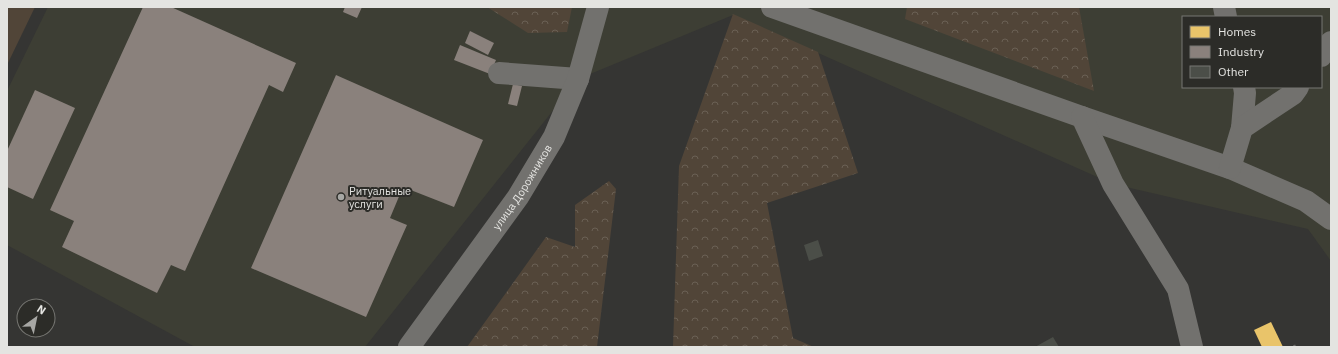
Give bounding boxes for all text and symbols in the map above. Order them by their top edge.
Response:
legend [1182,16,1322,88]
text: Homes [1218,24,1256,39]
text: Industry [1218,44,1264,59]
text: Other [1218,64,1249,79]
street label: улица Дорожников [489,142,555,233]
place label: Ритуальные услуги [349,184,411,211]
marker: Ритуальные услуги [336,192,346,202]
north arrow [16,298,56,338]
text: N [34,302,49,318]

